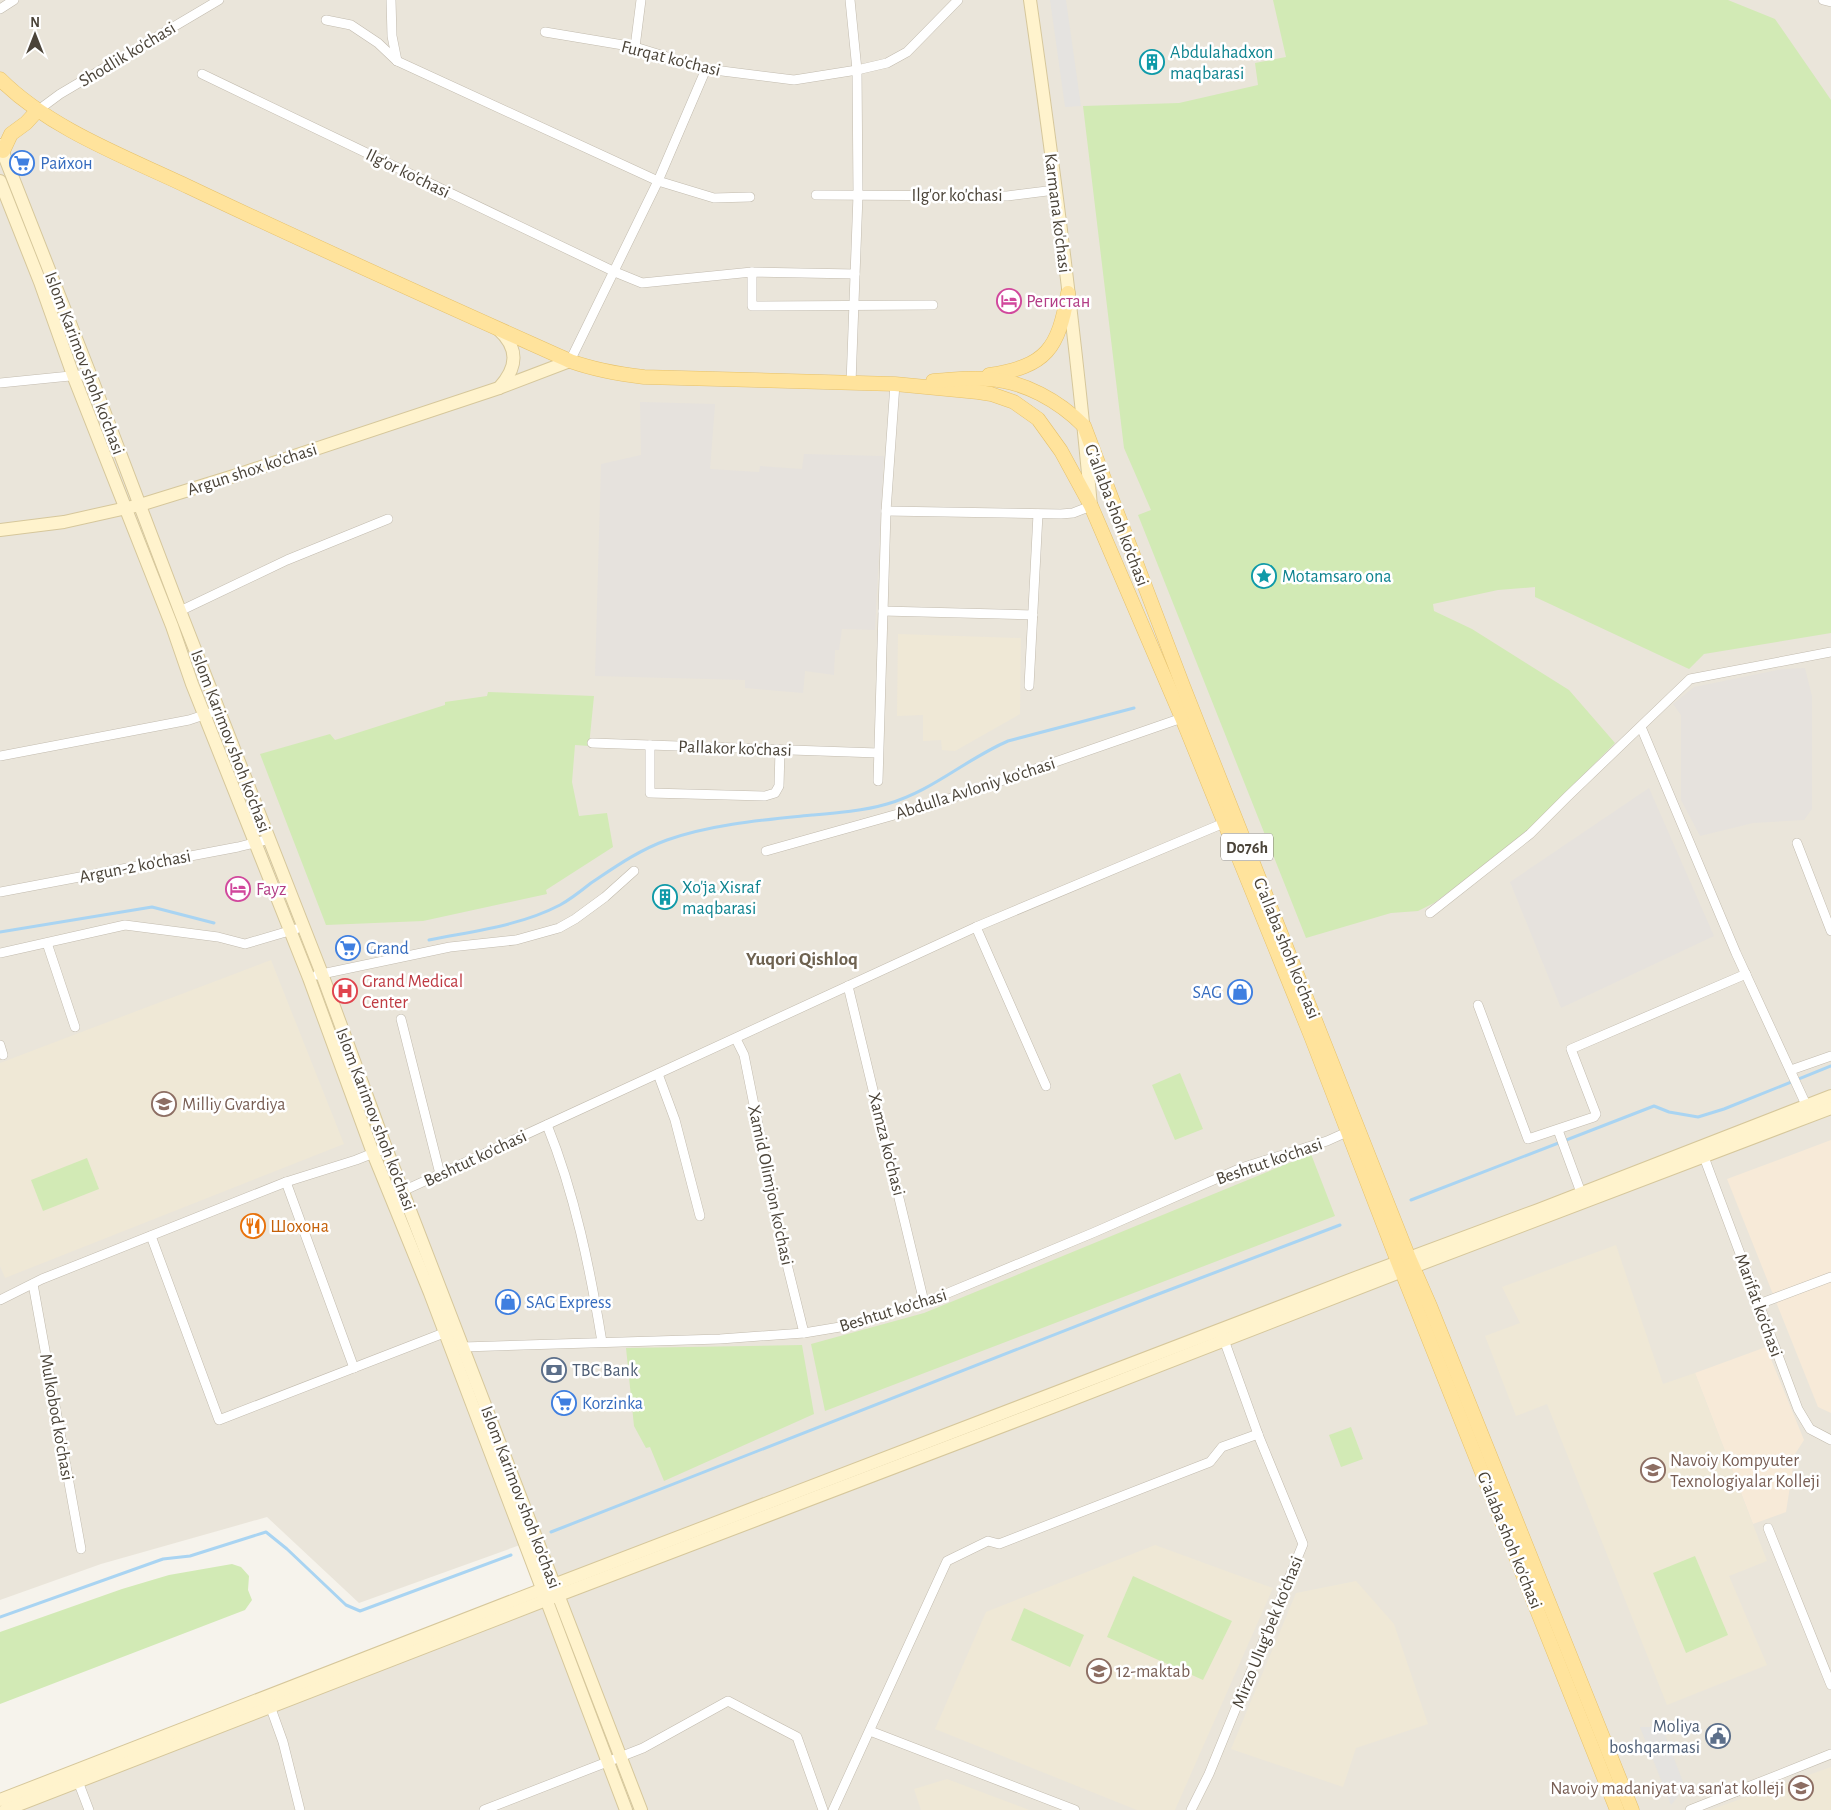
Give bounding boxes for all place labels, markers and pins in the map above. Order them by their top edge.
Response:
place label: Abdulahadxon maqbarasi [1170,44,1273,83]
building icon: Abdulahadxon maqbarasi [1139,49,1165,75]
supermarket icon: Райхон [9,150,35,176]
place label: Райхон [40,155,93,173]
hotel icon: Регистан [996,288,1022,314]
place label: Регистан [1026,293,1090,311]
place icon: Motamsaro ona [1251,563,1277,589]
place label: Motamsaro ona [1282,568,1392,586]
hotel icon: Fayz [225,876,251,902]
place label: Xo'ja Xisraf maqbarasi [682,879,762,918]
place label: Fayz [256,881,286,899]
building icon: Xo'ja Xisraf maqbarasi [652,884,678,910]
supermarket icon: Grand [335,935,361,961]
place label: Grand [366,940,409,958]
place label: Grand Medical Center [362,973,463,1012]
hospital icon: Grand Medical Center [332,978,358,1004]
shop icon: SAG [1227,979,1253,1005]
place label: SAG [1193,984,1222,1002]
school or university icon: Milliy Gvardiya [151,1091,177,1117]
place label: Milliy Gvardiya [182,1096,286,1114]
restaurant icon: Шохона [240,1213,266,1239]
place label: Шохона [270,1218,329,1236]
shop icon: SAG Express [495,1289,521,1315]
place label: SAG Express [526,1294,611,1312]
bank icon: TBC Bank [541,1357,567,1383]
place label: TBC Bank [572,1362,639,1380]
supermarket icon: Korzinka [551,1390,577,1416]
place label: Korzinka [582,1395,643,1413]
place label: Navoiy Kompyuter Texnologiyalar Kolleji [1670,1452,1820,1491]
school or university icon: Navoiy Kompyuter Texnologiyalar Kolleji [1640,1457,1666,1483]
school or university icon: 12-maktab [1086,1658,1112,1684]
place label: 12-maktab [1116,1663,1190,1681]
place label: Moliya boshqarmasi [1609,1718,1700,1757]
public building icon: Moliya boshqarmasi [1705,1723,1731,1749]
school or university icon: Navoiy madaniyat va san'at kolleji [1788,1775,1814,1801]
place label: Navoiy madaniyat va san'at kolleji [1550,1780,1784,1798]

